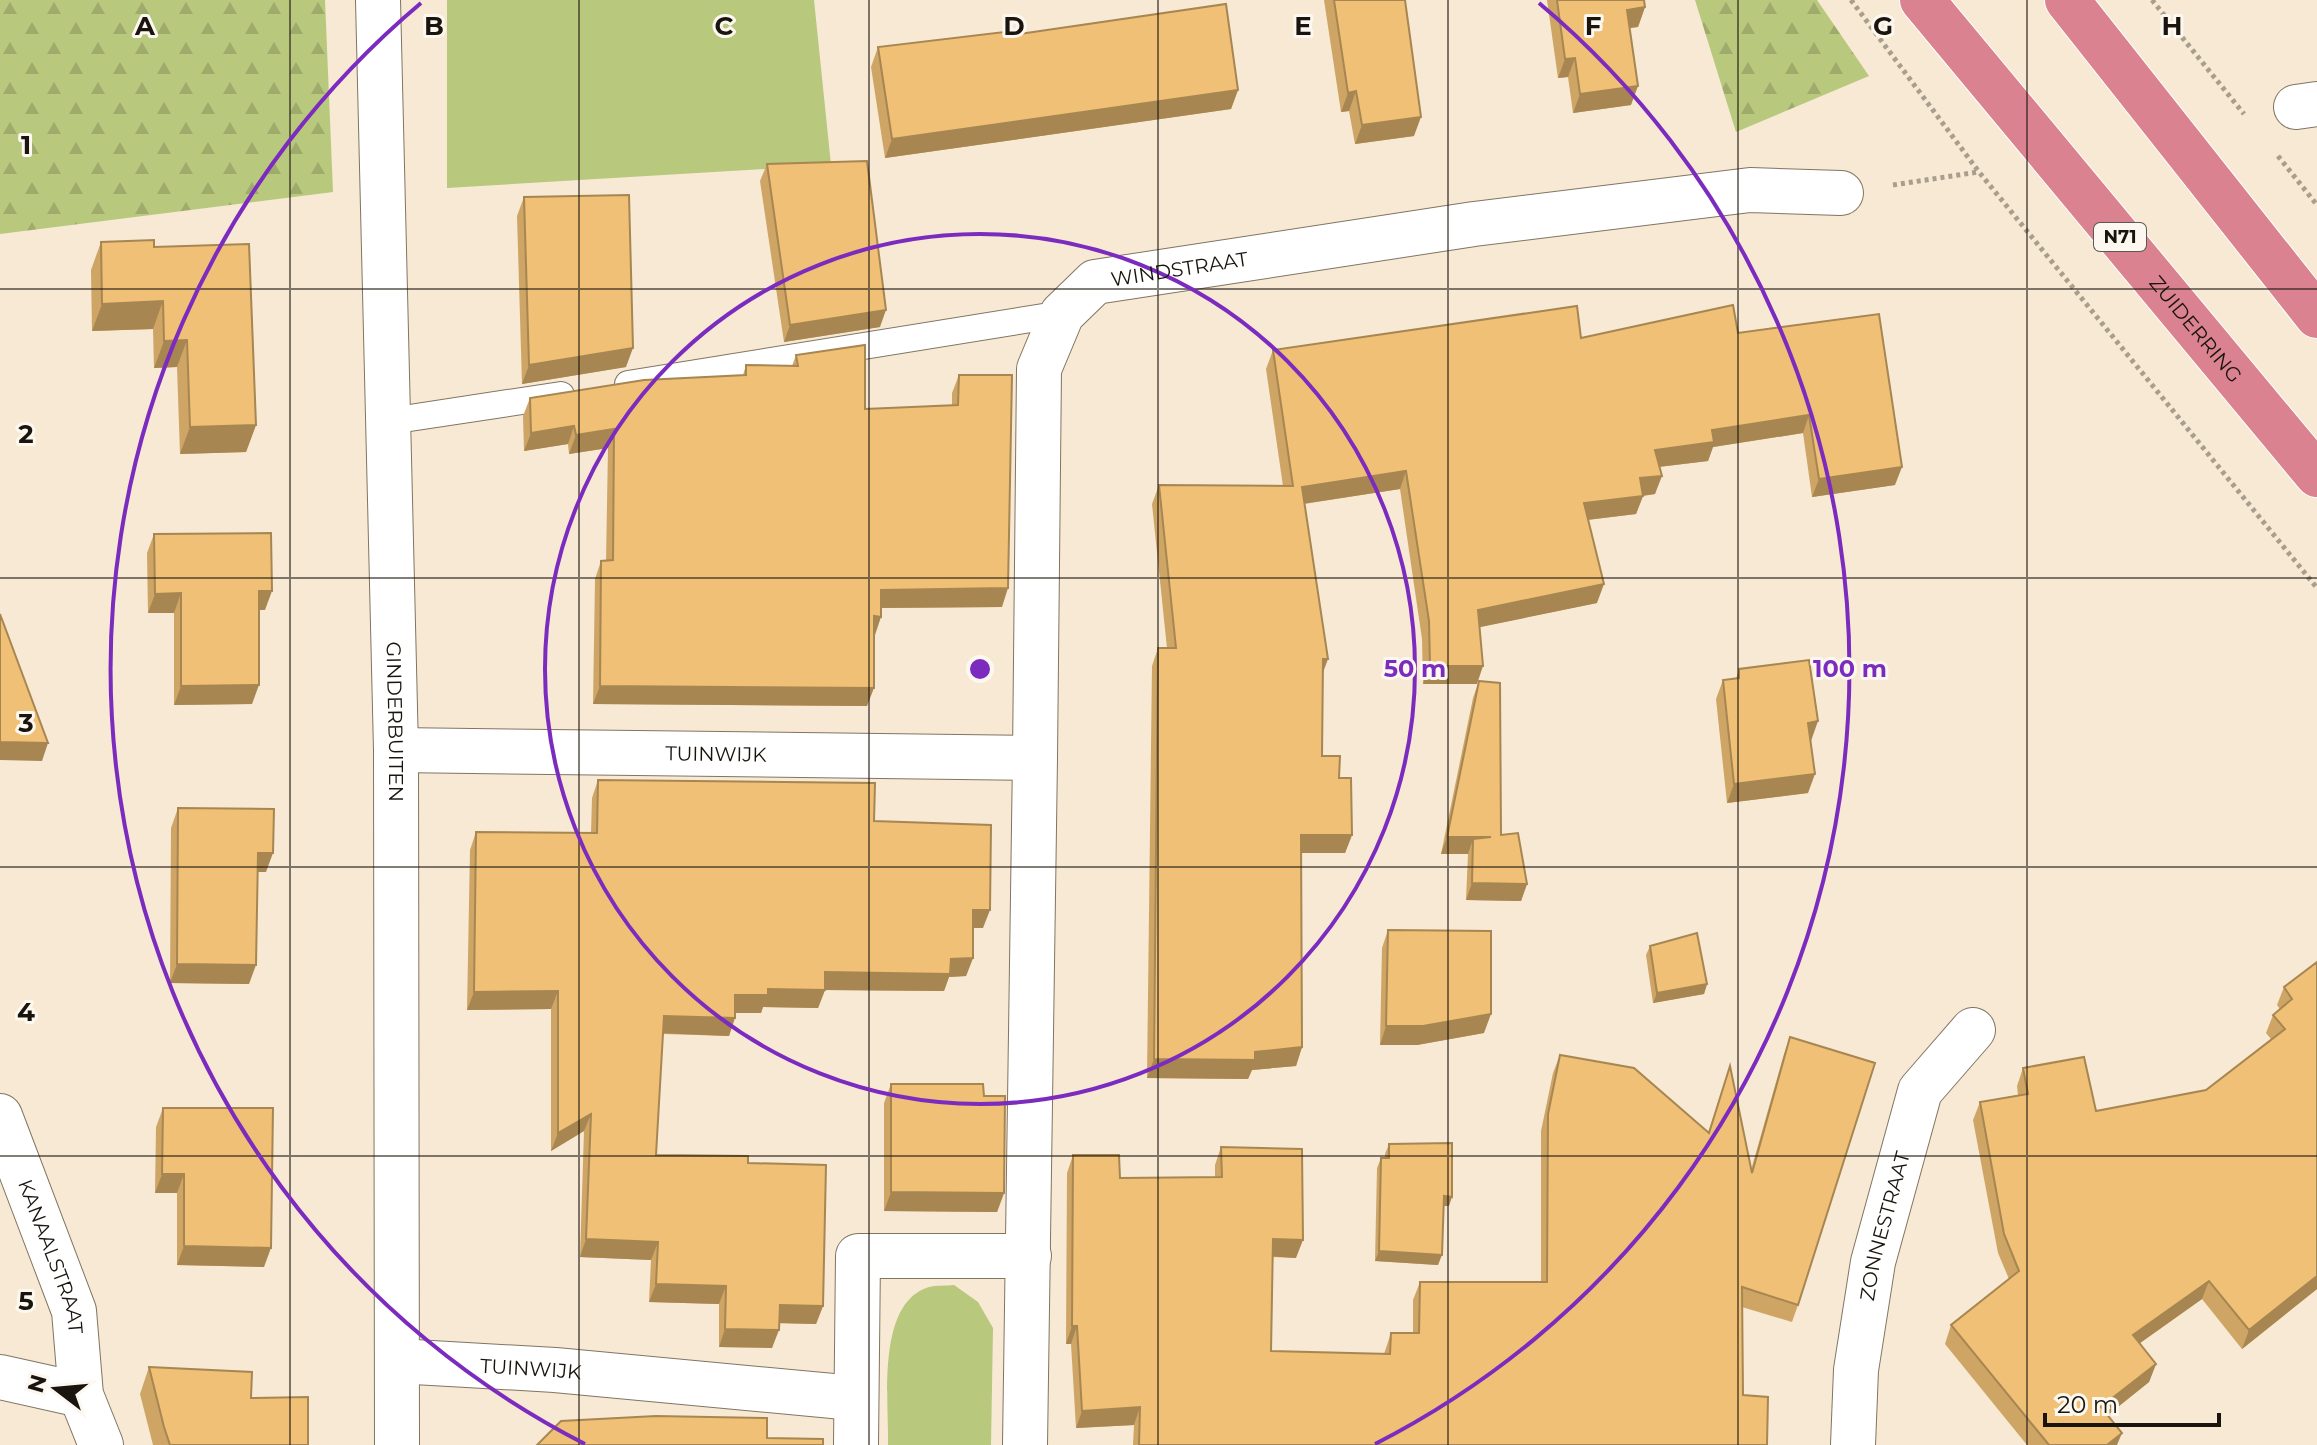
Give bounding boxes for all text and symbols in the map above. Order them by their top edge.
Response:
text: A [134,10,156,42]
text: B [424,10,444,42]
text: C [715,10,734,42]
text: D [1003,10,1025,42]
text: E [1294,10,1312,42]
text: F [1585,10,1601,42]
text: G [1873,10,1893,42]
text: H [2161,10,2183,42]
text: 1 [21,129,31,161]
road number: N71 [2094,223,2146,251]
street label: WINDSTRAAT [1109,247,1250,291]
street label: ZUIDERRING [2144,271,2247,387]
text: 2 [18,418,34,450]
street label: GINDERBUITEN [381,641,408,802]
text: 50 m [1384,654,1446,683]
text: 100 m [1813,654,1887,683]
centre of rings [966,655,994,683]
text: 3 [17,707,34,739]
street label: TUINWIJK [665,741,768,767]
text: 4 [17,996,35,1028]
street label: ZONNESTRAAT [1855,1148,1915,1302]
street label: KANAALSTRAAT [13,1176,88,1335]
text: 5 [18,1285,34,1317]
north arrow [16,1349,96,1429]
street label: TUINWIJK [480,1354,583,1384]
text: N [22,1371,53,1396]
scale bar [2045,1377,2219,1427]
text: 20 m [2057,1390,2118,1419]

